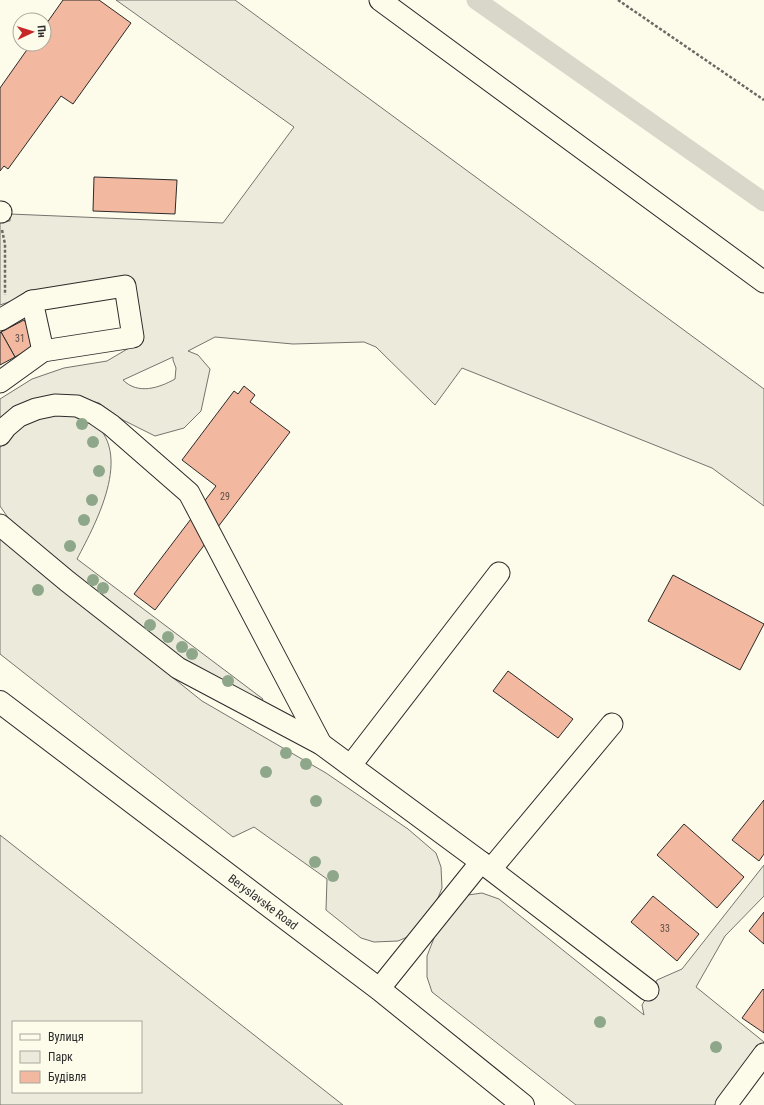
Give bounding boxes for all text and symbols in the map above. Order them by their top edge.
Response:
north arrow [12,12,52,52]
text: Пн [35,25,48,38]
house number: 31 [15,333,25,344]
house number: 29 [220,491,230,502]
street label: Beryslavske Road [226,871,300,933]
house number: 33 [660,923,670,934]
legend [12,1021,142,1093]
text: Вулиця [48,1030,84,1044]
text: Парк [48,1050,73,1064]
text: Будівля [48,1070,86,1084]

